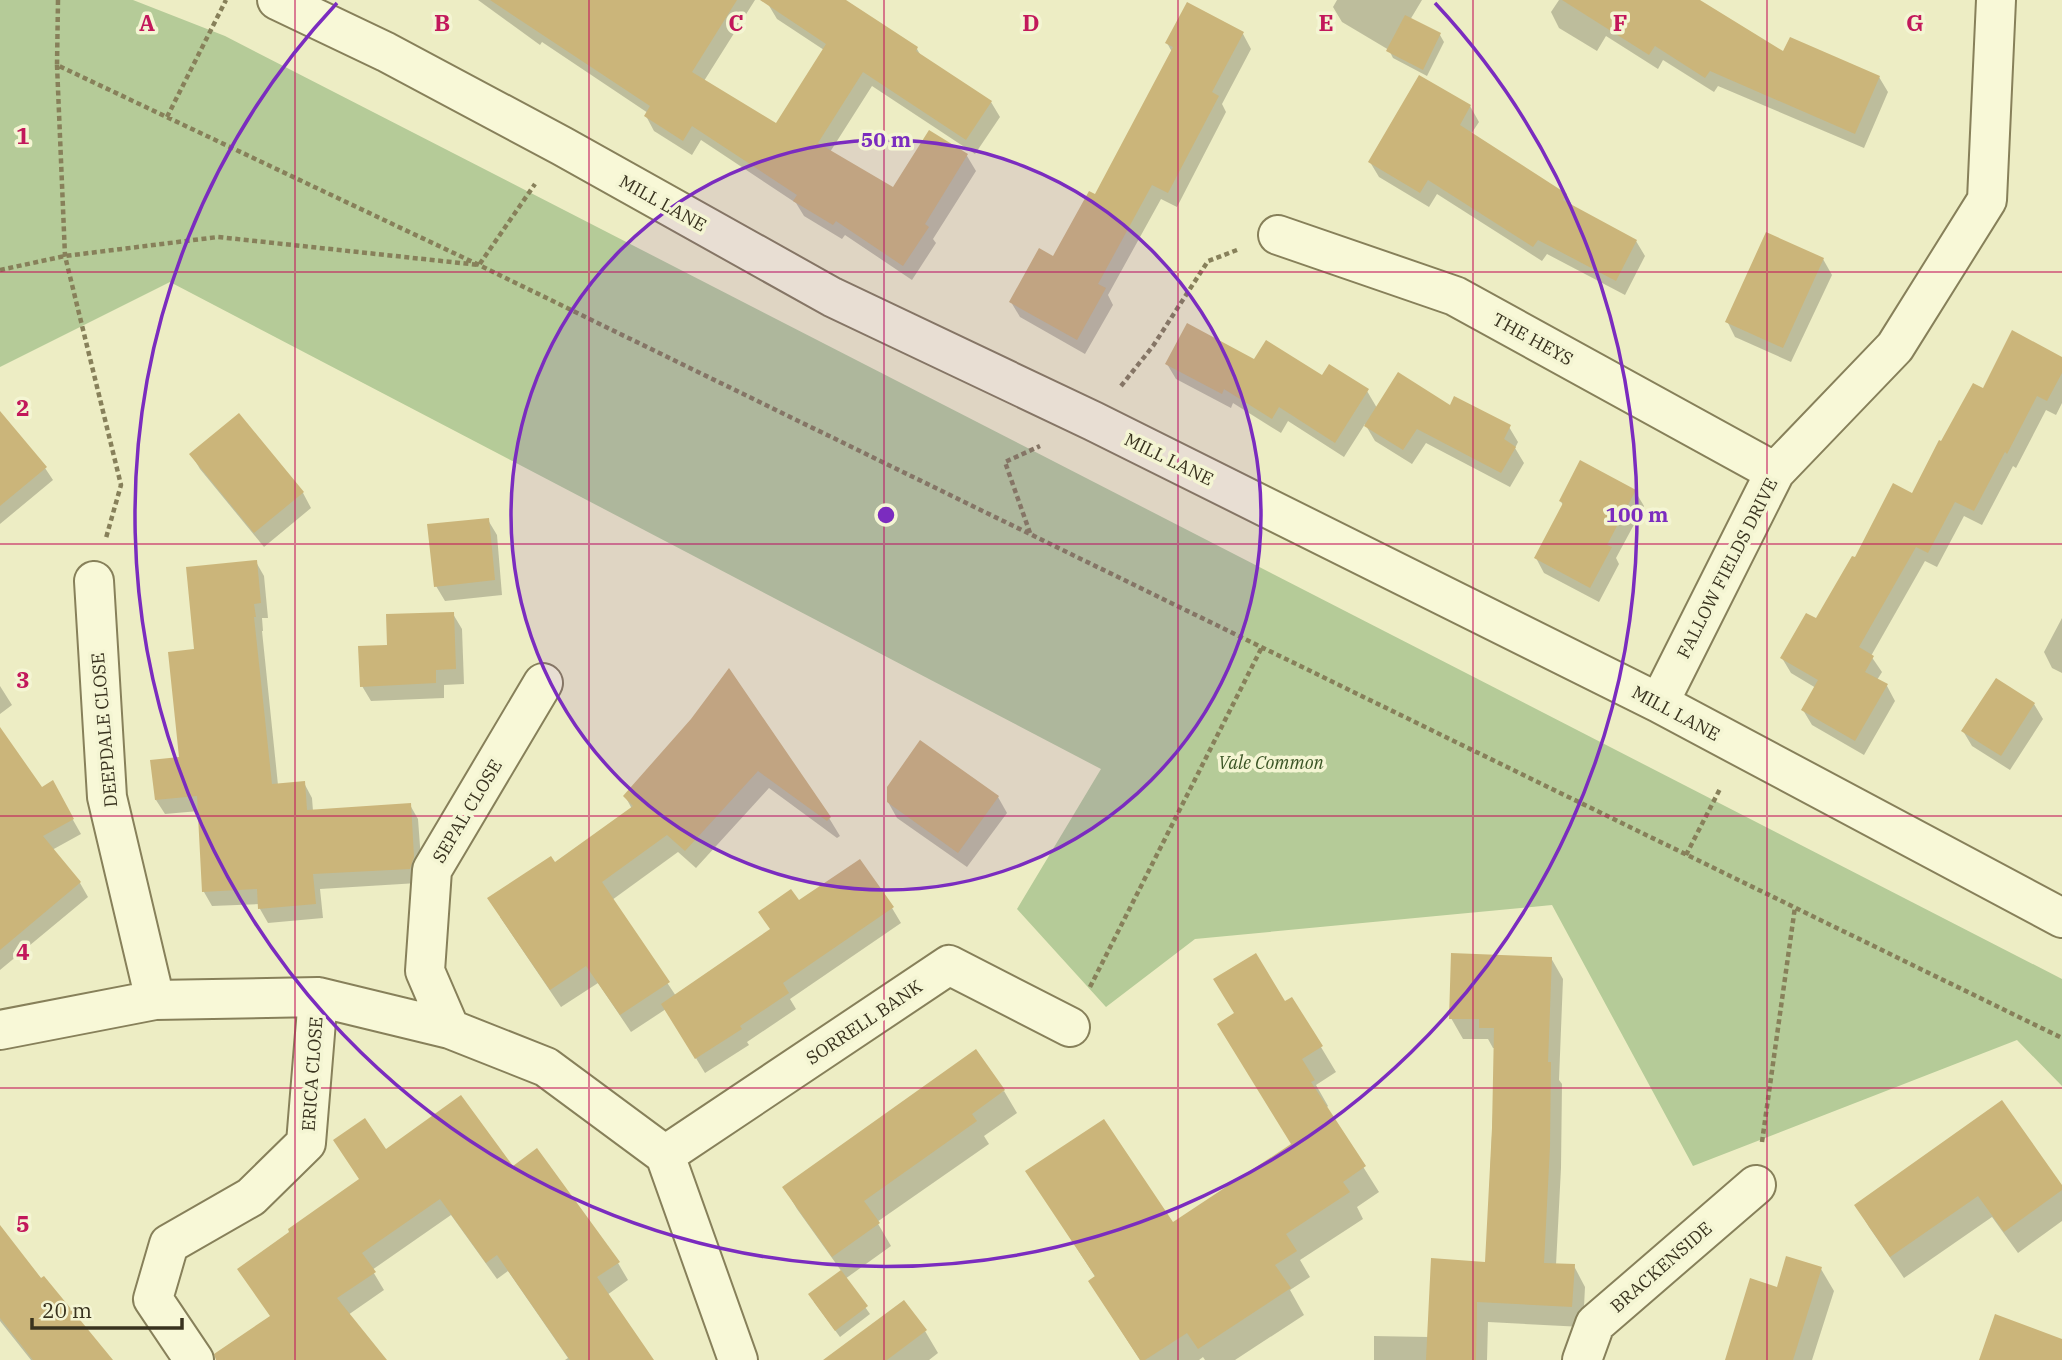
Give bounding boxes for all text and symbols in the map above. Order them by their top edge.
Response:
text: A [139,7,155,37]
text: B [434,7,450,37]
text: C [728,7,744,37]
text: D [1022,7,1040,37]
text: E [1318,7,1334,37]
text: F [1613,7,1627,37]
text: G [1906,7,1924,37]
text: 1 [16,120,30,150]
text: 50 m [861,125,911,153]
street label: MILL LANE [615,170,711,236]
street label: THE HEYS [1489,307,1577,371]
text: 2 [16,392,30,422]
street label: MILL LANE [1121,428,1217,490]
street label: FALLOW FIELDS DRIVE [1671,474,1783,662]
text: 100 m [1605,500,1669,528]
centre of rings [874,503,898,527]
street label: DEEPDALE CLOSE [86,652,122,808]
text: 3 [16,664,30,694]
street label: MILL LANE [1628,680,1724,746]
park label: Vale Common [1218,751,1325,774]
street label: SEPAL CLOSE [427,755,507,867]
text: 4 [16,936,30,966]
street label: SORRELL BANK [801,974,927,1069]
street label: ERICA CLOSE [297,1016,327,1132]
text: 5 [16,1208,30,1238]
street label: BRACKENSIDE [1605,1217,1717,1317]
scale bar [32,1286,182,1330]
text: 20 m [42,1296,92,1324]

